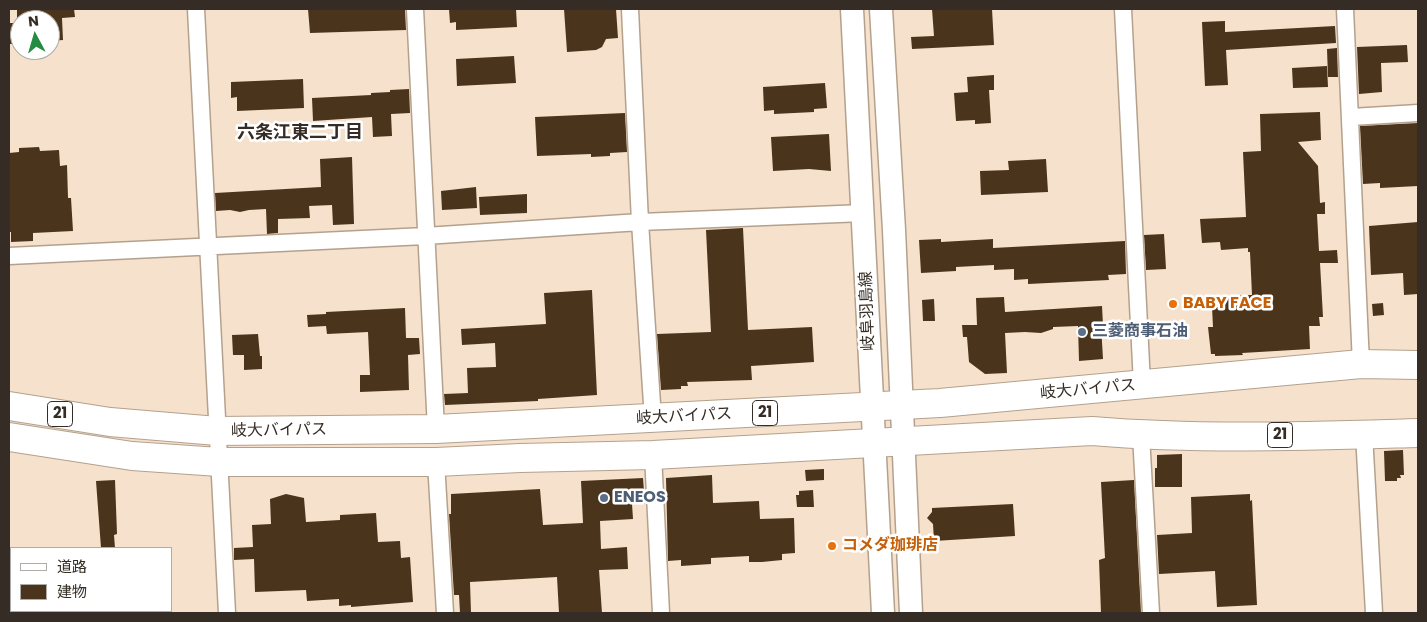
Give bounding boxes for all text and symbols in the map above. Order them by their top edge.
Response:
north arrow [10,10,60,60]
text: N [27,11,40,32]
district label: 六条江東二丁目 [237,122,363,144]
street label: 岐阜羽島線 [857,271,879,351]
place label: BABY FACE [1183,294,1271,314]
marker: BABY FACE [1167,298,1179,310]
place label: 三菱商事石油 [1092,322,1188,342]
marker: 三菱商事石油 [1076,326,1088,338]
street label: 岐大バイパス [1039,376,1137,404]
road number: 21 [752,400,778,426]
road number: 21 [48,402,72,426]
street label: 岐大バイパス [636,405,732,429]
street label: 岐大バイパス [231,421,327,441]
road number: 21 [1268,422,1292,448]
place label: ENEOS [614,488,666,508]
marker: ENEOS [598,492,610,504]
place label: コメダ珈琲店 [842,536,938,556]
marker: コメダ珈琲店 [826,540,838,552]
legend [10,547,172,612]
text: 道路 [57,556,87,577]
text: 建物 [57,581,87,602]

